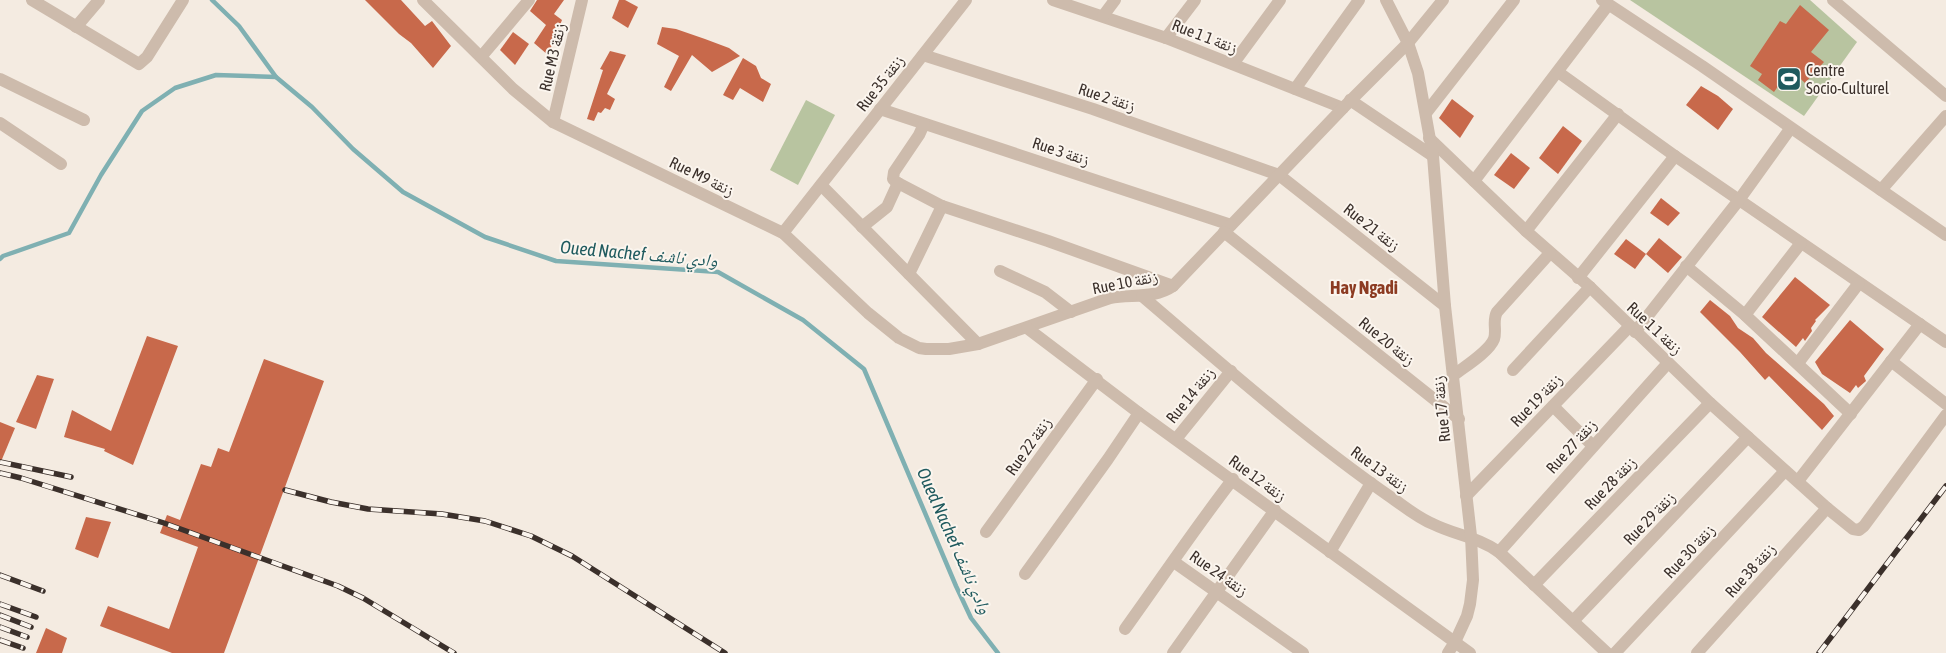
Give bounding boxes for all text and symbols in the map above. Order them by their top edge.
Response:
street label: Rue 1 زنقة 1 [1169,15,1240,58]
street label: Rue M3 زنقة [535,21,570,93]
street label: Rue 35 زنقة [852,51,908,115]
place label: Centre Socio-Culturel [1806,61,1890,97]
sports icon: Centre Socio-Culturel [1776,66,1802,92]
street label: Rue 2 زنقة [1076,79,1138,116]
street label: Rue 3 زنقة [1030,133,1092,170]
street label: Rue M9 زنقة [666,153,737,200]
street label: Rue 21 زنقة [1340,199,1404,255]
water label: Oued Nachef وادي ناشف [559,236,719,275]
street label: Rue 10 زنقة [1091,267,1160,298]
district label: Hay Ngadi [1330,277,1398,298]
street label: Rue 1 زنقة 1 [1623,298,1686,359]
street label: Rue 20 زنقة [1355,313,1418,370]
street label: Rue 14 زنقة [1162,364,1219,427]
street label: Rue 19 زنقة [1506,370,1566,431]
street label: Rue 17 زنقة [1429,375,1454,443]
street label: Rue 22 زنقة [1002,414,1055,479]
street label: Rue 27 زنقة [1542,415,1601,477]
street label: Rue 13 زنقة [1347,442,1412,497]
street label: Rue 12 زنقة [1225,451,1290,506]
street label: Rue 28 زنقة [1580,453,1640,514]
water label: Oued Nachef وادي ناشف [909,464,996,620]
street label: Rue 29 زنقة [1619,488,1679,549]
street label: Rue 30 زنقة [1660,521,1719,582]
street label: Rue 38 زنقة [1721,539,1780,601]
street label: Rue 24 زنقة [1186,547,1251,600]

